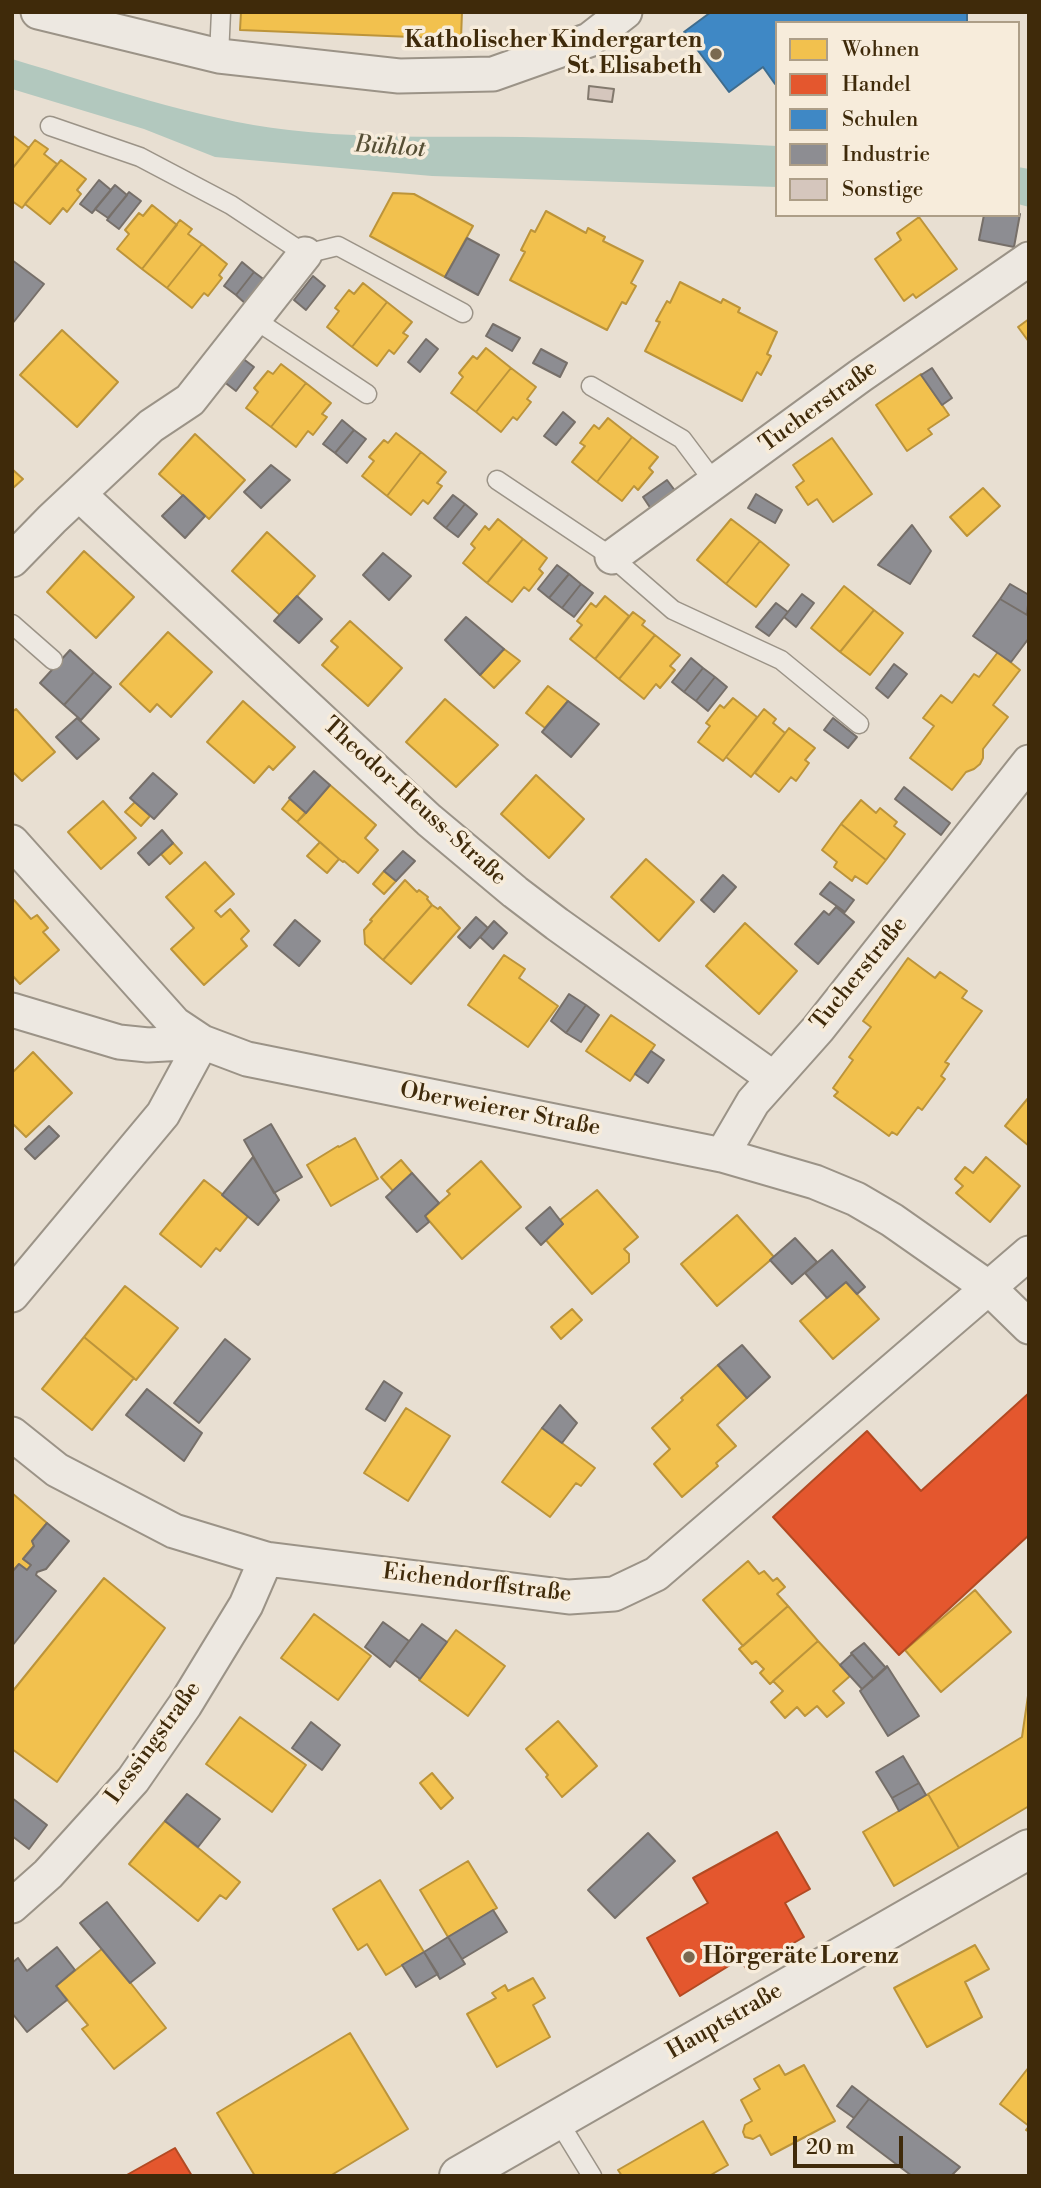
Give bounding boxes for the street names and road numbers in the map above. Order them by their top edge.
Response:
street label: Tucherstraße [755,355,883,459]
street label: Theodor-Heuss-Straße [316,712,512,892]
street label: Tucherstraße [806,912,914,1036]
street label: Oberweierer Straße [398,1077,602,1143]
street label: Eichendorffstraße [381,1559,573,1609]
street label: Lessingstraße [100,1676,208,1810]
street label: Hauptstraße [662,1978,788,2066]

